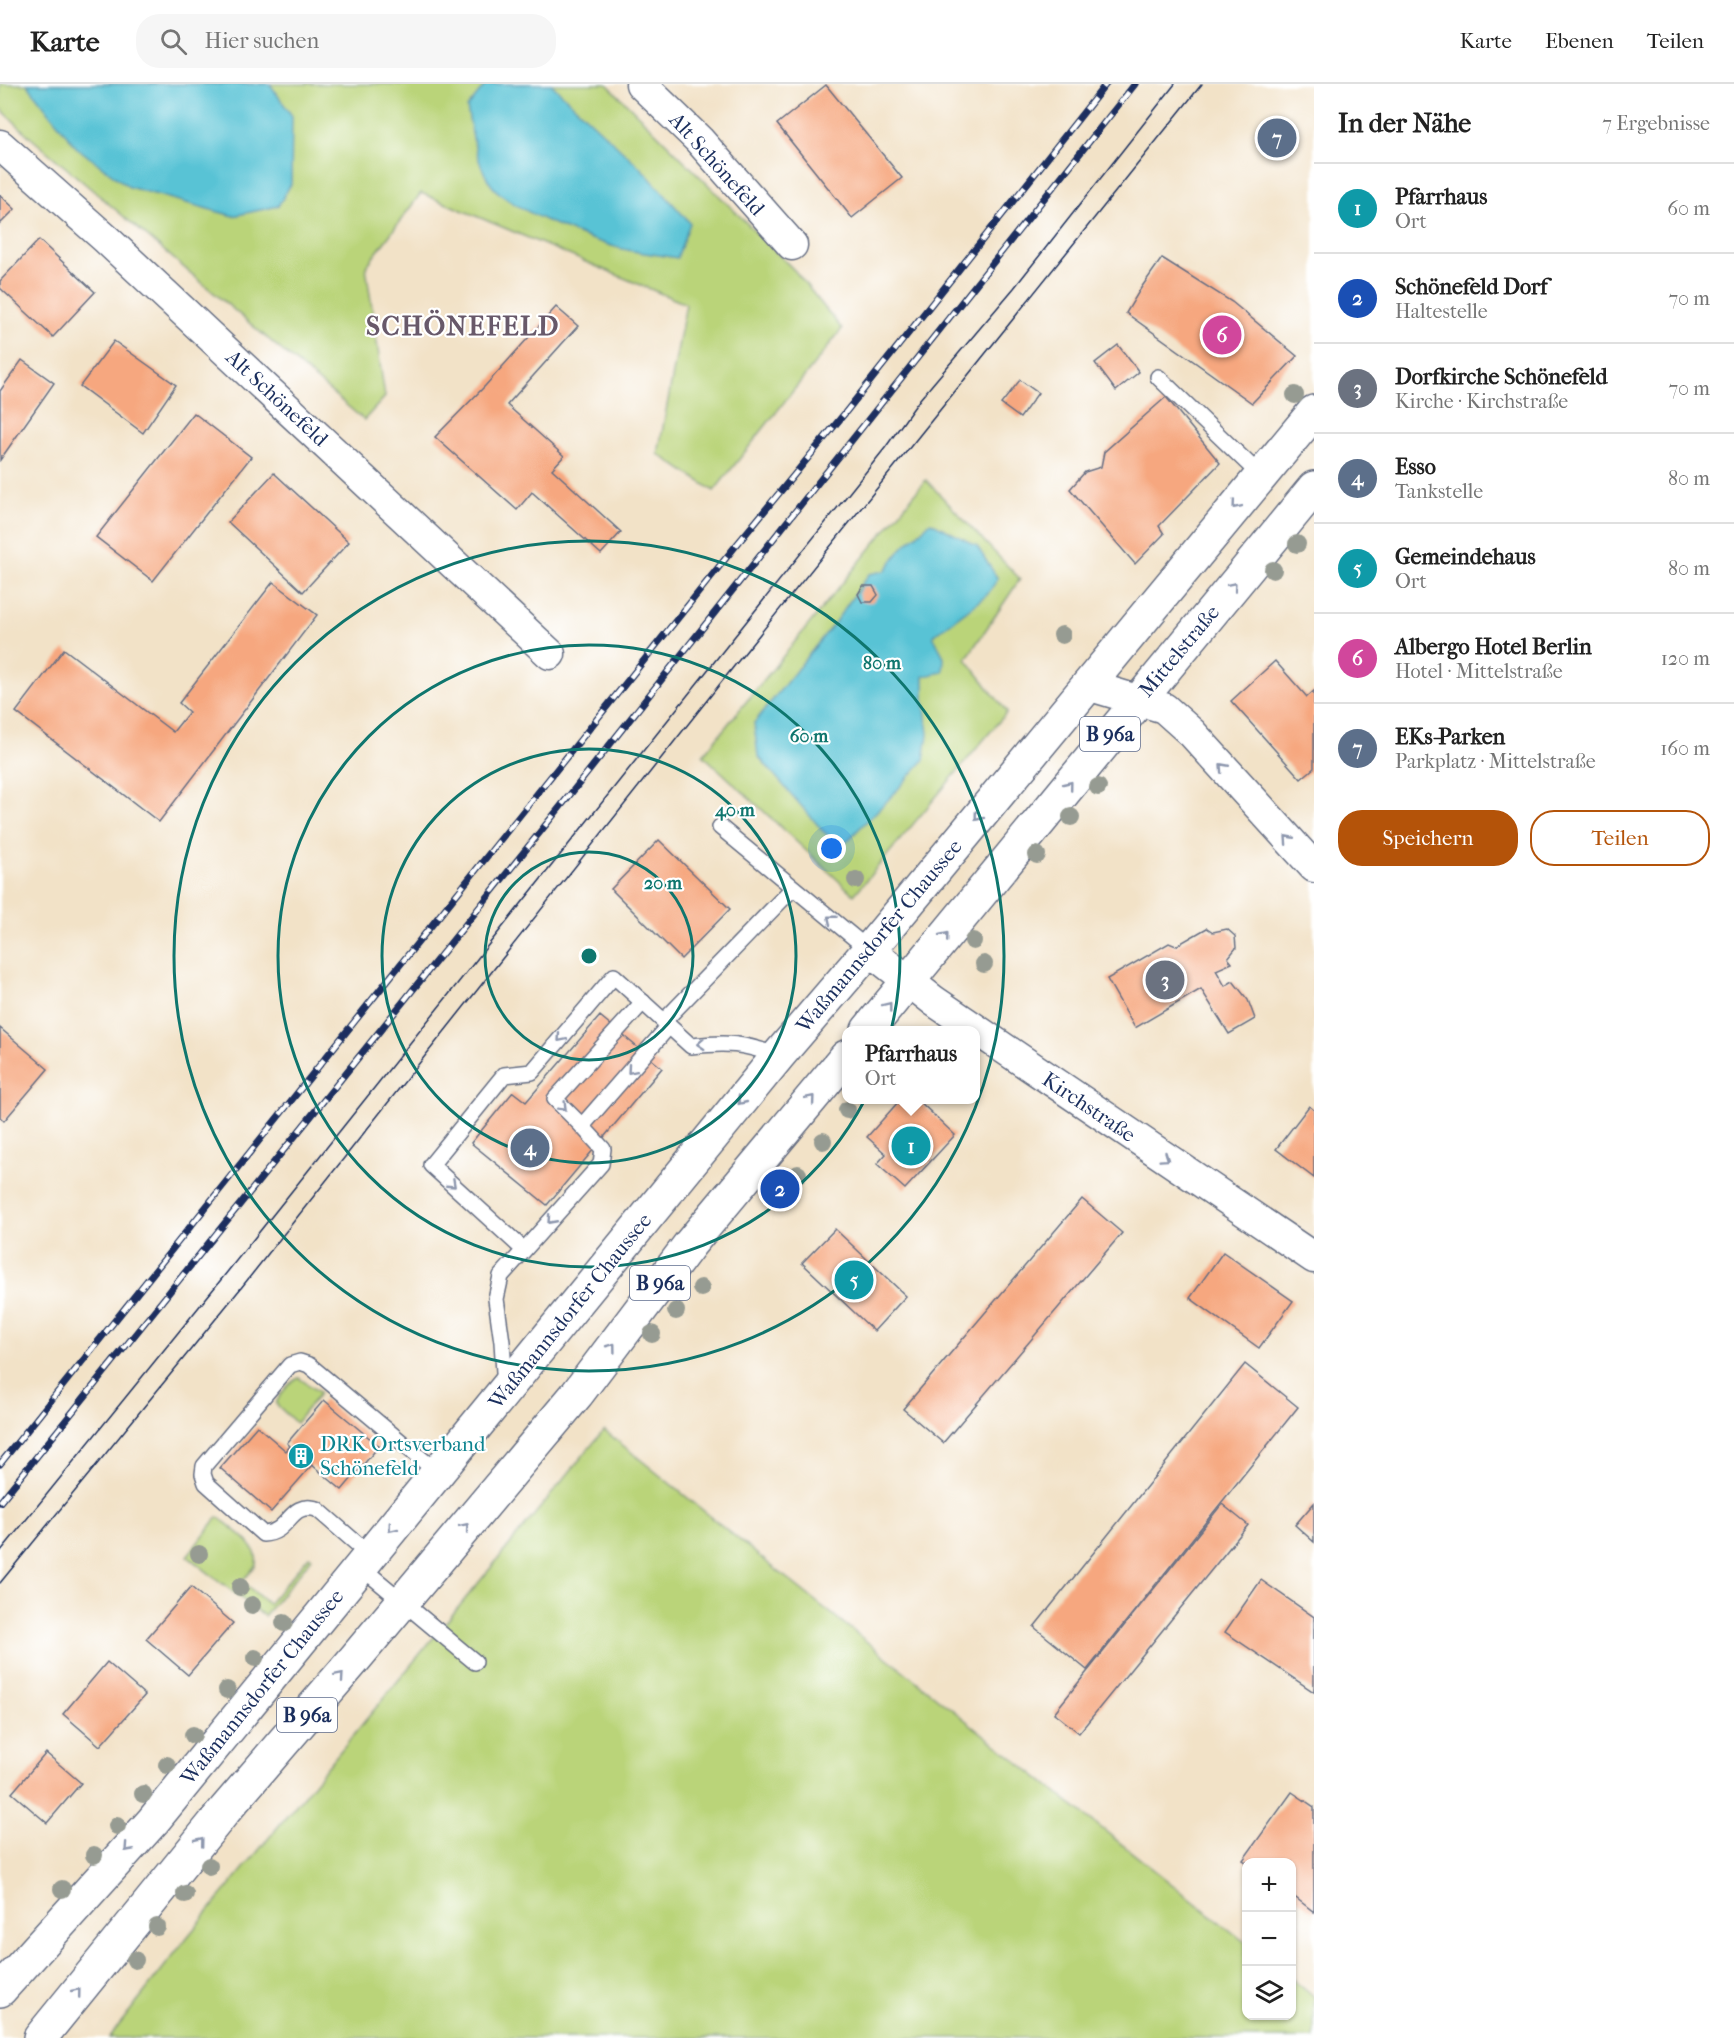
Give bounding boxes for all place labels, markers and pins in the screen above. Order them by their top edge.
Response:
pin: 7 [1258,116,1296,160]
pin: 6 [1202,312,1242,358]
centre of rings [579,946,599,966]
pin: 3 [1146,958,1184,1002]
pin: 1 [892,1124,930,1168]
pin: 4 [510,1126,550,1170]
pin: 2 [760,1166,800,1212]
pin: 5 [834,1258,874,1302]
place label: DRK Ortsverband Schönefeld [320,1432,486,1480]
building icon: DRK Ortsverband Schönefeld [286,1441,316,1471]

